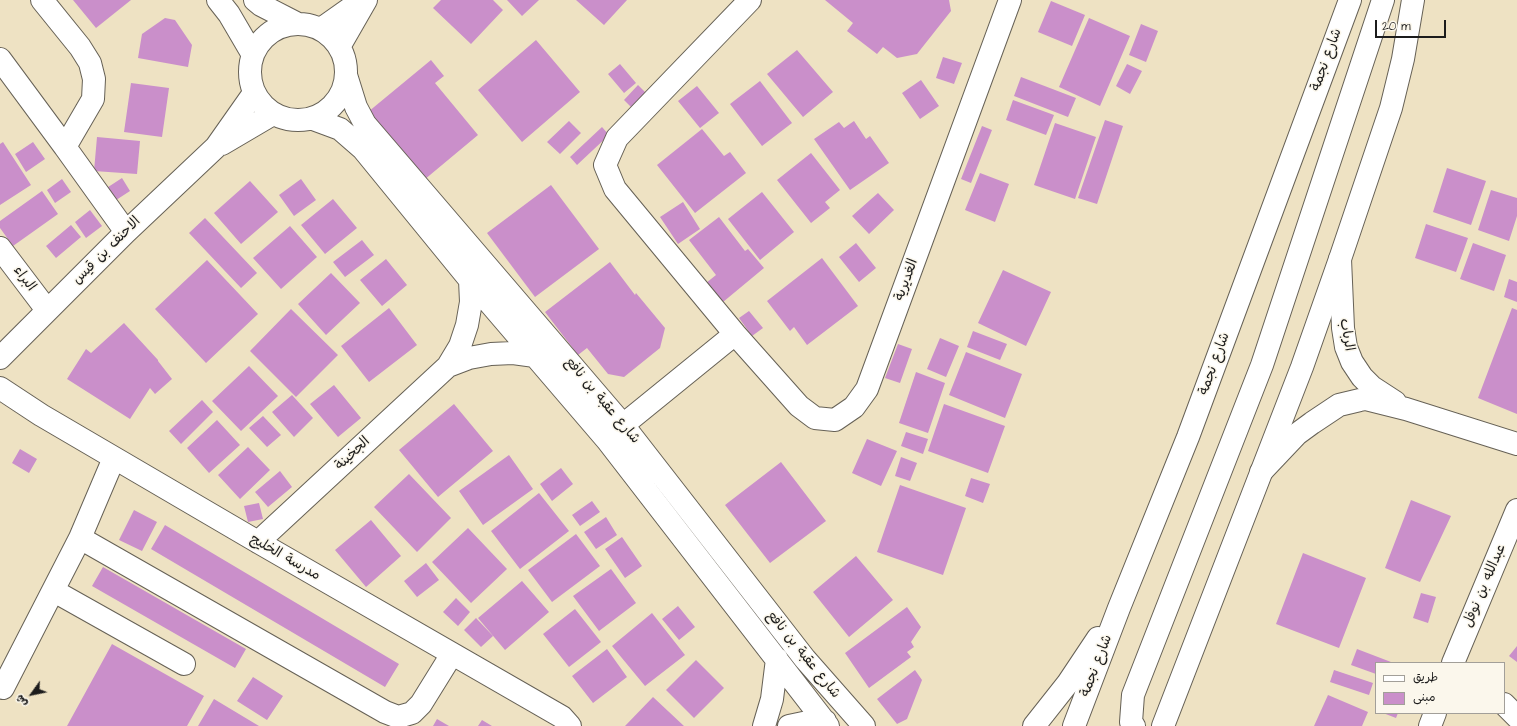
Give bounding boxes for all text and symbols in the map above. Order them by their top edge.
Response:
scale bar [1377,12,1448,38]
text: 20 m [1382,18,1411,35]
street label: شارع نجمة [1308,26,1346,94]
street label: الاحنف بن قيس [70,214,144,288]
street label: الغديرية [892,257,922,303]
street label: البراء [9,263,39,295]
street label: الرباب [1335,317,1357,353]
street label: شارع نجمة [1196,330,1234,398]
street label: شارع عقبة بن نافع [561,354,643,448]
street label: الجخينة [332,434,374,474]
street label: مدرسة الخليج [247,531,323,585]
street label: عبدالله بن نوفل [1460,542,1510,630]
street label: شارع عقبة بن نافع [763,608,843,702]
street label: شارع نجمة [1077,632,1117,700]
legend [1375,662,1505,714]
text: طريق [1413,669,1438,686]
north arrow [12,674,52,714]
text: مبنى [1413,689,1436,706]
text: ش [12,692,31,710]

